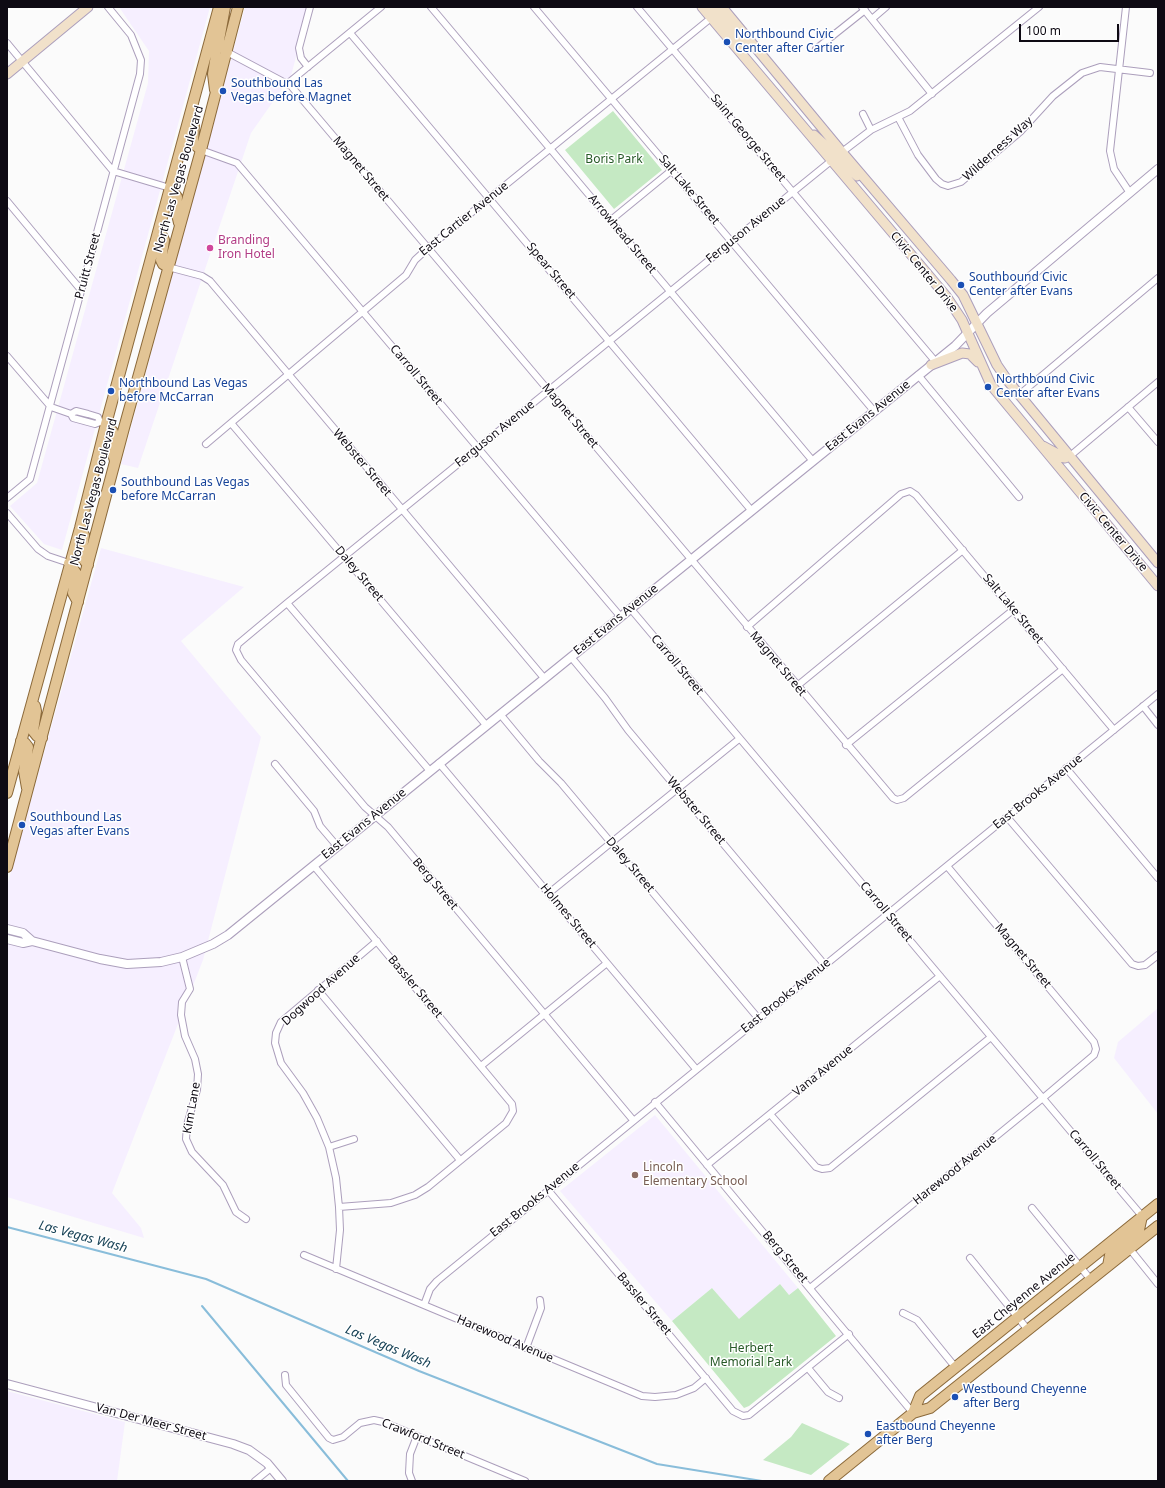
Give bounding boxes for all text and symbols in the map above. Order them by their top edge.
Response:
scale bar [1021,16,1121,42]
text: 100 m [1026,22,1061,39]
place label: Northbound Civic Center after Cartier [735,28,844,56]
marker: Northbound Civic Center after Cartier [722,37,732,47]
place label: Southbound Las Vegas before Magnet [231,77,351,105]
marker: Southbound Las Vegas before Magnet [218,86,228,96]
street label: Saint George Street [707,91,789,185]
street label: North Las Vegas Boulevard [151,104,207,254]
street label: Wilderness Way [960,114,1036,184]
street label: Magnet Street [330,134,392,204]
street label: Salt Lake Street [656,152,722,228]
park label: Boris Park [585,153,643,167]
street label: East Cartier Avenue [417,179,511,259]
street label: Arrowhead Street [585,192,659,276]
street label: Ferguson Avenue [703,193,789,267]
street label: Civic Center Drive [887,229,961,315]
street label: Pruitt Street [72,231,104,301]
place label: Branding Iron Hotel [218,234,275,262]
street label: Spear Street [523,240,579,302]
marker: Branding Iron Hotel [205,243,215,253]
place label: Southbound Civic Center after Evans [969,271,1073,299]
marker: Southbound Civic Center after Evans [956,280,966,290]
street label: Carroll Street [387,342,445,408]
place label: Northbound Civic Center after Evans [996,373,1100,401]
place label: Northbound Las Vegas before McCarran [119,377,248,405]
street label: East Evans Avenue [823,378,913,454]
street label: Magnet Street [539,381,601,451]
marker: Northbound Civic Center after Evans [983,382,993,392]
marker: Northbound Las Vegas before McCarran [106,386,116,396]
street label: Ferguson Avenue [452,397,538,471]
street label: North Las Vegas Boulevard [67,417,121,567]
street label: Webster Street [330,426,394,500]
place label: Southbound Las Vegas before McCarran [121,476,249,504]
marker: Southbound Las Vegas before McCarran [108,485,118,495]
street label: Civic Center Drive [1076,489,1150,575]
street label: Daley Street [332,543,386,605]
street label: Salt Lake Street [980,571,1046,647]
street label: East Evans Avenue [571,582,661,658]
street label: Magnet Street [747,629,809,699]
street label: Carroll Street [648,632,706,698]
street label: East Brooks Avenue [990,751,1086,833]
street label: Webster Street [664,774,728,848]
street label: East Evans Avenue [319,786,409,862]
place label: Southbound Las Vegas after Evans [30,811,129,839]
marker: Southbound Las Vegas after Evans [17,820,27,830]
street label: Daley Street [603,834,657,896]
street label: Berg Street [409,855,461,913]
street label: Carroll Street [857,879,915,945]
street label: Holmes Street [537,881,599,951]
street label: Magnet Street [992,921,1054,991]
street label: Dogwood Avenue [279,951,363,1029]
street label: Bassler Street [385,953,445,1021]
street label: East Brooks Avenue [738,955,834,1037]
street label: Vana Avenue [790,1042,856,1100]
street label: Kim Lane [180,1081,204,1135]
street label: Carroll Street [1066,1127,1124,1193]
street label: Harewood Avenue [910,1132,1000,1208]
street label: East Brooks Avenue [487,1159,583,1241]
place label: Lincoln Elementary School [643,1161,748,1189]
marker: Lincoln Elementary School [630,1170,640,1180]
water label: Las Vegas Wash [37,1218,129,1256]
street label: Berg Street [759,1228,811,1286]
street label: East Cheyenne Avenue [970,1250,1078,1342]
street label: Bassler Street [614,1270,674,1338]
street label: Harewood Avenue [455,1312,555,1366]
water label: Las Vegas Wash [343,1322,433,1372]
park label: Herbert Memorial Park [710,1342,792,1370]
place label: Westbound Cheyenne after Berg [963,1383,1087,1411]
marker: Westbound Cheyenne after Berg [950,1392,960,1402]
street label: Van Der Meer Street [94,1400,208,1444]
street label: Crawford Street [379,1416,467,1462]
place label: Eastbound Cheyenne after Berg [876,1420,995,1448]
marker: Eastbound Cheyenne after Berg [863,1429,873,1439]

